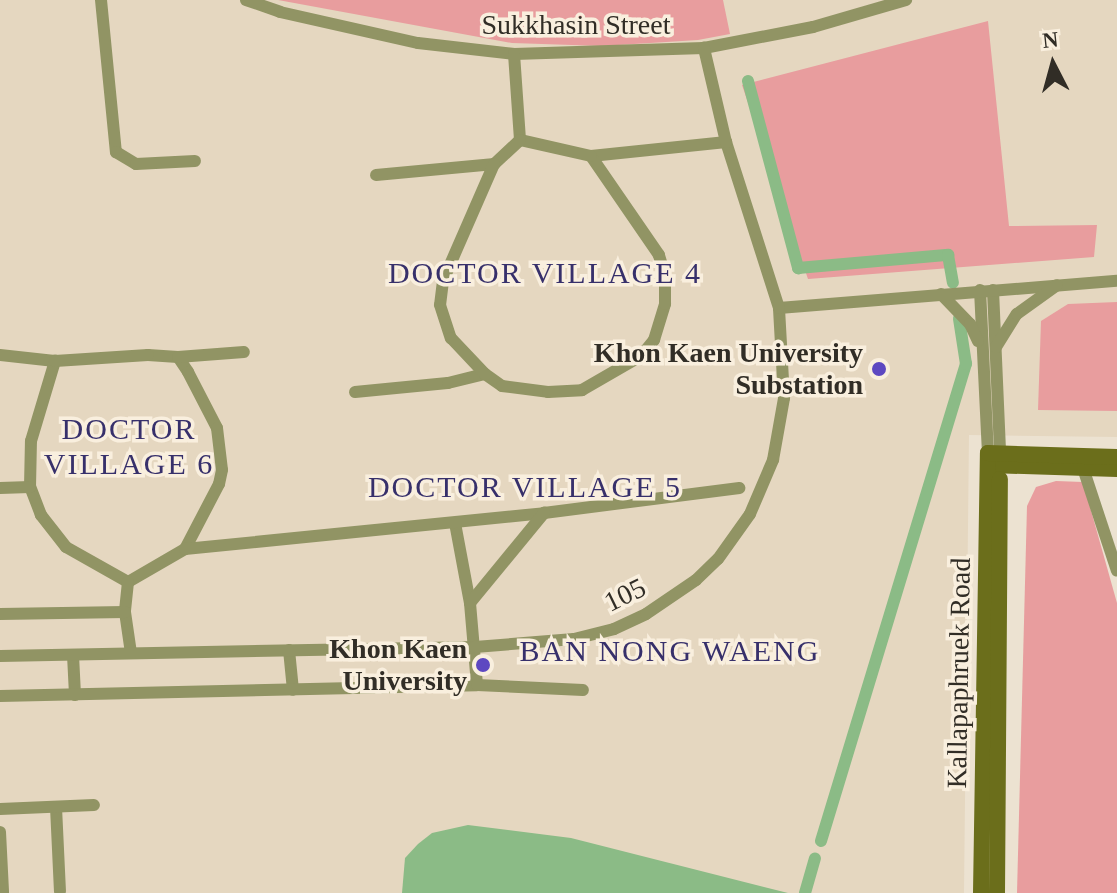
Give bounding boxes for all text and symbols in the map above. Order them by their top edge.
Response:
street label: Sukkhasin Street [482,8,670,42]
north arrow [1013,24,1093,104]
text: N [1041,26,1060,53]
district label: DOCTOR VILLAGE 4 [388,255,702,291]
place label: Khon Kaen University Substation [594,336,863,402]
marker: Khon Kaen University Substation [870,360,888,378]
district label: DOCTOR VILLAGE 6 [44,411,214,482]
district label: DOCTOR VILLAGE 5 [368,469,682,505]
street label: Kallapaphruek Road [940,557,978,789]
street label: 105 [599,571,651,619]
place label: Khon Kaen University [329,632,467,698]
district label: BAN NONG WAENG [519,633,821,669]
marker: Khon Kaen University [474,656,492,674]

